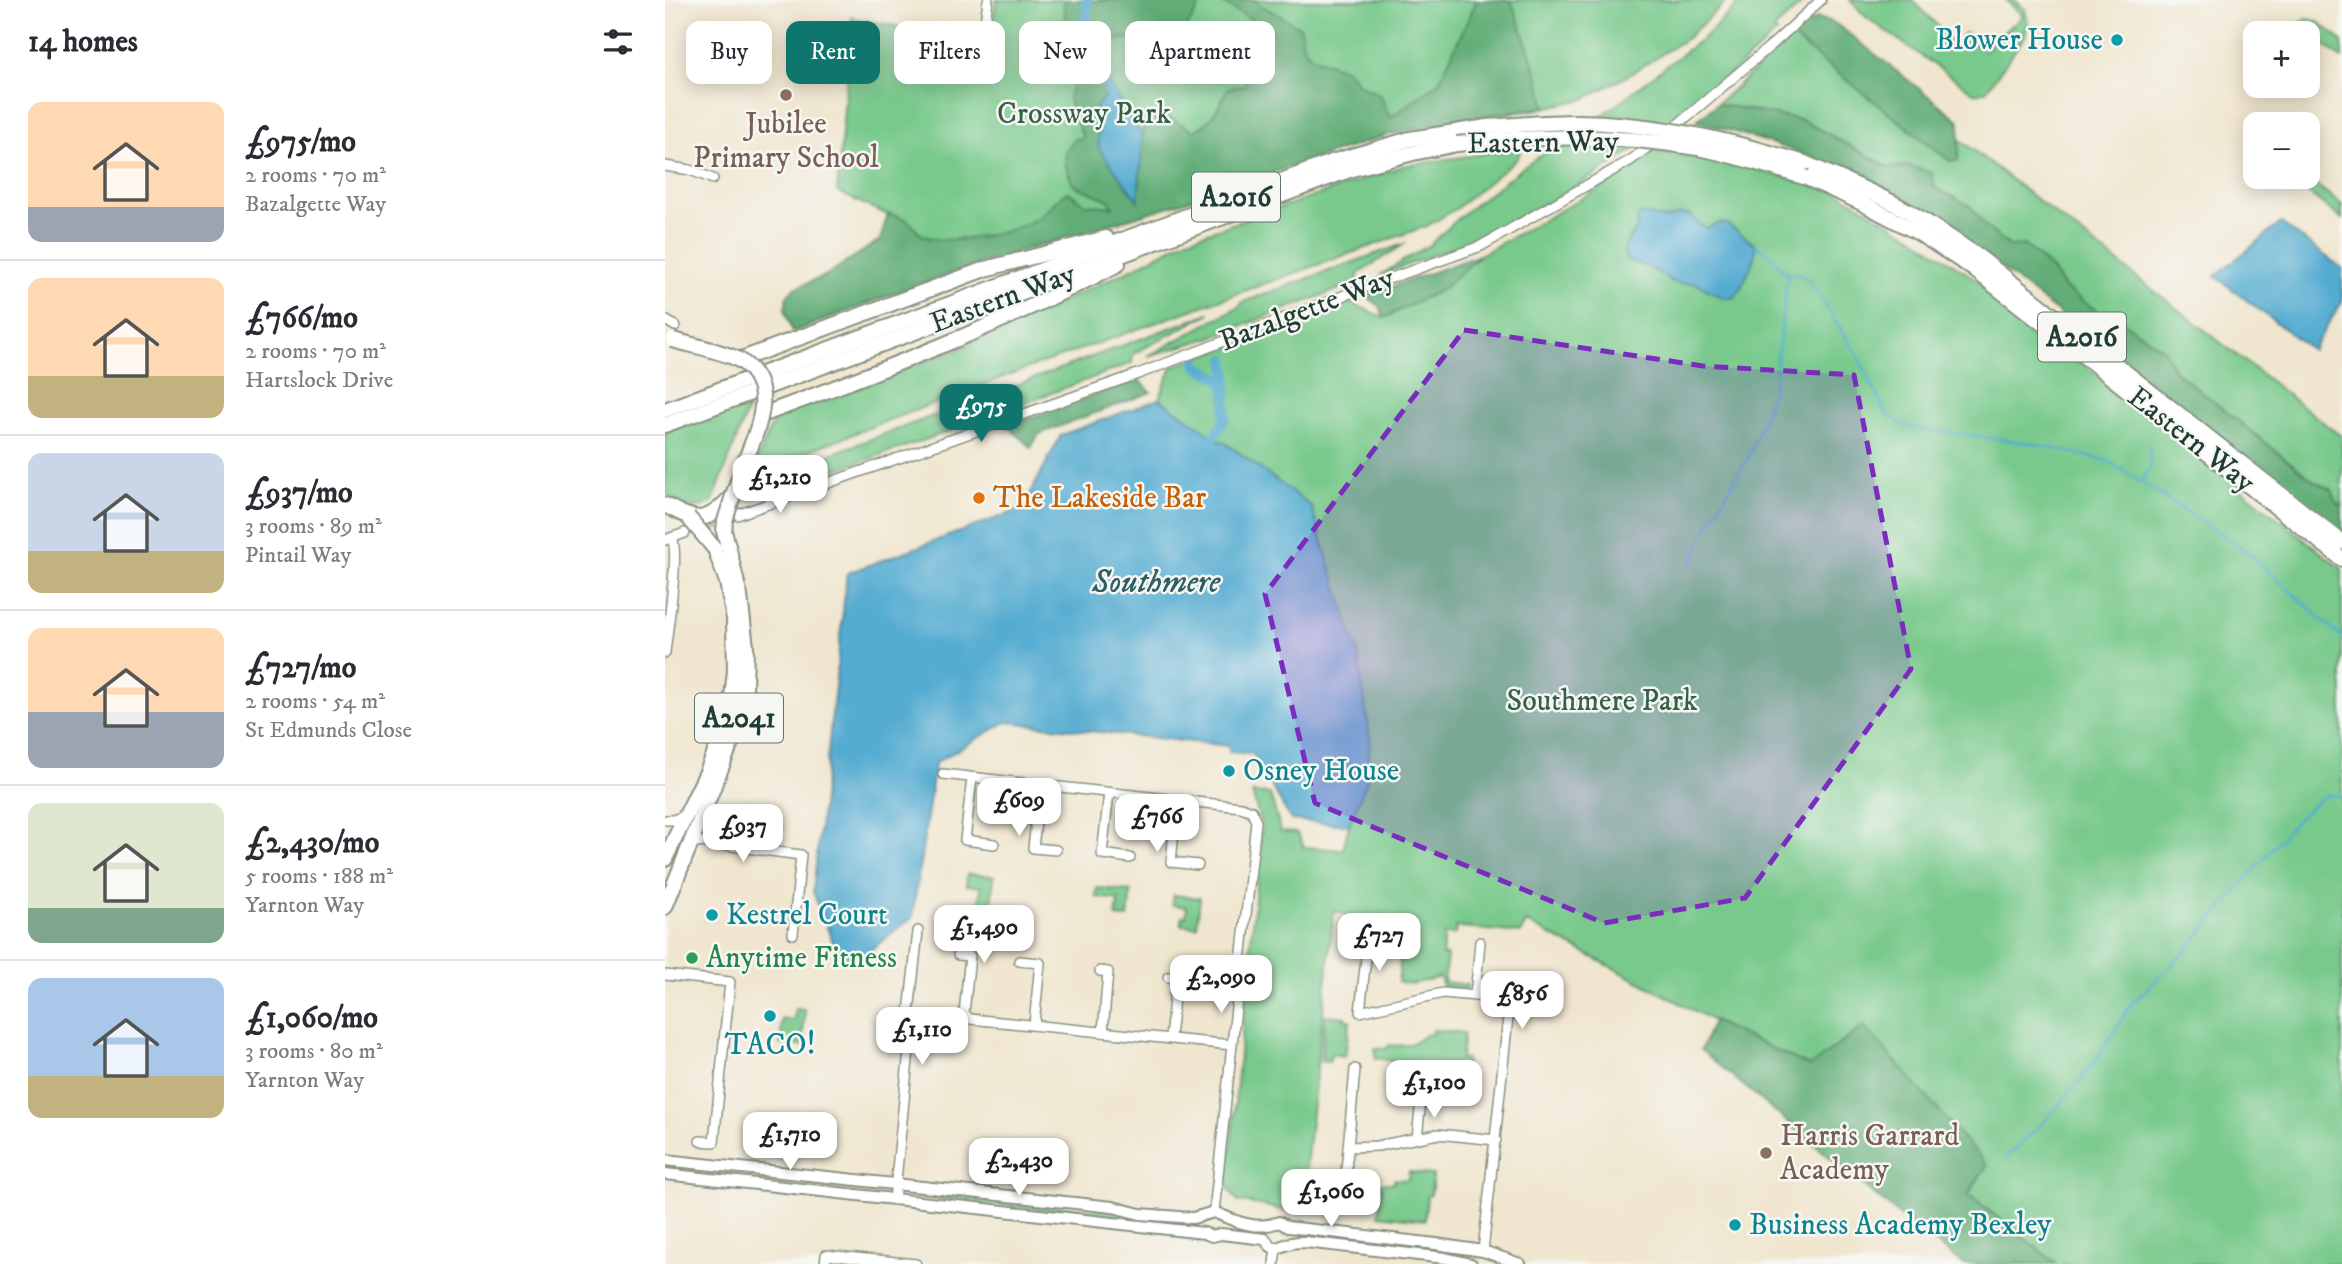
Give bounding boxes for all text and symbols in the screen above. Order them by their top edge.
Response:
chip: Buy [686,21,772,84]
chip: Rent [786,21,880,84]
chip: Filters [894,21,1005,84]
chip: New [1019,21,1111,84]
chip: Apartment [1125,21,1275,84]
map controls [2243,21,2320,189]
button: + [2243,21,2320,98]
place label: Blower House [1935,22,2103,59]
icon: filters [599,23,637,61]
text: 14 homes [28,24,138,61]
marker: Blower House [2109,32,2125,48]
marker: Jubilee Primary School [778,87,794,103]
park label: Crossway Park [997,96,1171,133]
place label: Jubilee Primary School [693,106,879,177]
button: − [2243,112,2320,189]
street label: Eastern Way [1467,123,1620,163]
text: £975/mo [245,124,356,161]
icon: home [84,130,168,214]
text: 2 rooms · 70 m² [245,161,386,190]
road number: A2016 [1192,172,1280,222]
text: Bazalgette Way [245,190,386,219]
street label: Eastern Way [925,255,1081,342]
street label: Bazalgette Way [1214,259,1400,360]
text: £766/mo [245,300,358,337]
icon: home [84,306,168,390]
road number: A2016 [2038,312,2126,362]
text: 2 rooms · 70 m² [245,337,386,366]
text: Hartslock Drive [245,366,393,395]
street label: Eastern Way [2120,379,2263,502]
pin: £975 [940,384,1022,444]
text: £975 [956,392,1006,421]
pin: £1,210 [723,456,837,515]
text: £1,210 [749,463,811,492]
text: £937/mo [245,475,353,512]
place label: The Lakeside Bar [993,480,1206,517]
icon: home [84,481,168,565]
marker: The Lakeside Bar [971,490,987,506]
text: 3 rooms · 89 m² [245,512,382,541]
text: Pintail Way [245,541,351,570]
water label: Southmere [1091,563,1221,603]
text: £727/mo [245,650,356,687]
icon: home [84,656,168,740]
park label: Southmere Park [1506,683,1698,720]
text: 2 rooms · 54 m² [245,687,385,716]
road number: A2041 [695,694,783,742]
text: St Edmunds Close [245,716,412,745]
place label: Osney House [1243,753,1399,790]
marker: Osney House [1221,763,1237,779]
pin: £609 [978,778,1060,838]
text: £609 [993,786,1045,815]
pin: £766 [1116,794,1198,854]
text: £766 [1131,802,1183,831]
pin: £937 [702,804,784,864]
text: £937 [719,812,767,841]
text: £2,430/mo [245,825,379,862]
icon: home [84,831,168,915]
text: 5 rooms · 188 m² [245,862,393,891]
text: Yarnton Way [245,891,364,920]
place label: Kestrel Court [726,897,888,934]
pin: £1,490 [927,906,1041,965]
marker: Kestrel Court [704,907,720,923]
text: £1,490 [950,913,1018,942]
pin: £727 [1338,914,1420,973]
text: £727 [1354,921,1404,950]
place label: Anytime Fitness [706,940,897,977]
marker: Anytime Fitness [684,950,700,966]
pin: £2,090 [1164,956,1278,1015]
text: £2,090 [1186,963,1256,992]
pin: £856 [1481,972,1563,1031]
text: £856 [1497,979,1547,1008]
text: £1,060/mo [245,1000,378,1037]
icon: home [84,1006,168,1090]
pin: £1,110 [865,1007,979,1067]
marker: TACO! [762,1008,778,1024]
text: £1,110 [892,1015,952,1044]
place label: TACO! [725,1027,815,1064]
text: 3 rooms · 80 m² [245,1037,383,1066]
pin: £1,100 [1377,1060,1491,1120]
text: Yarnton Way [245,1066,364,1095]
text: £1,100 [1402,1068,1466,1097]
pin: £1,710 [733,1112,847,1172]
place label: Harris Garrard Academy [1780,1118,1959,1189]
text: £1,710 [759,1120,821,1149]
pin: £2,430 [962,1138,1076,1198]
marker: Harris Garrard Academy [1758,1145,1774,1161]
text: £2,430 [985,1146,1053,1175]
pin: £1,060 [1274,1170,1388,1229]
text: £1,060 [1297,1177,1365,1206]
place label: Business Academy Bexley [1749,1207,2052,1244]
marker: Business Academy Bexley [1727,1217,1743,1233]

